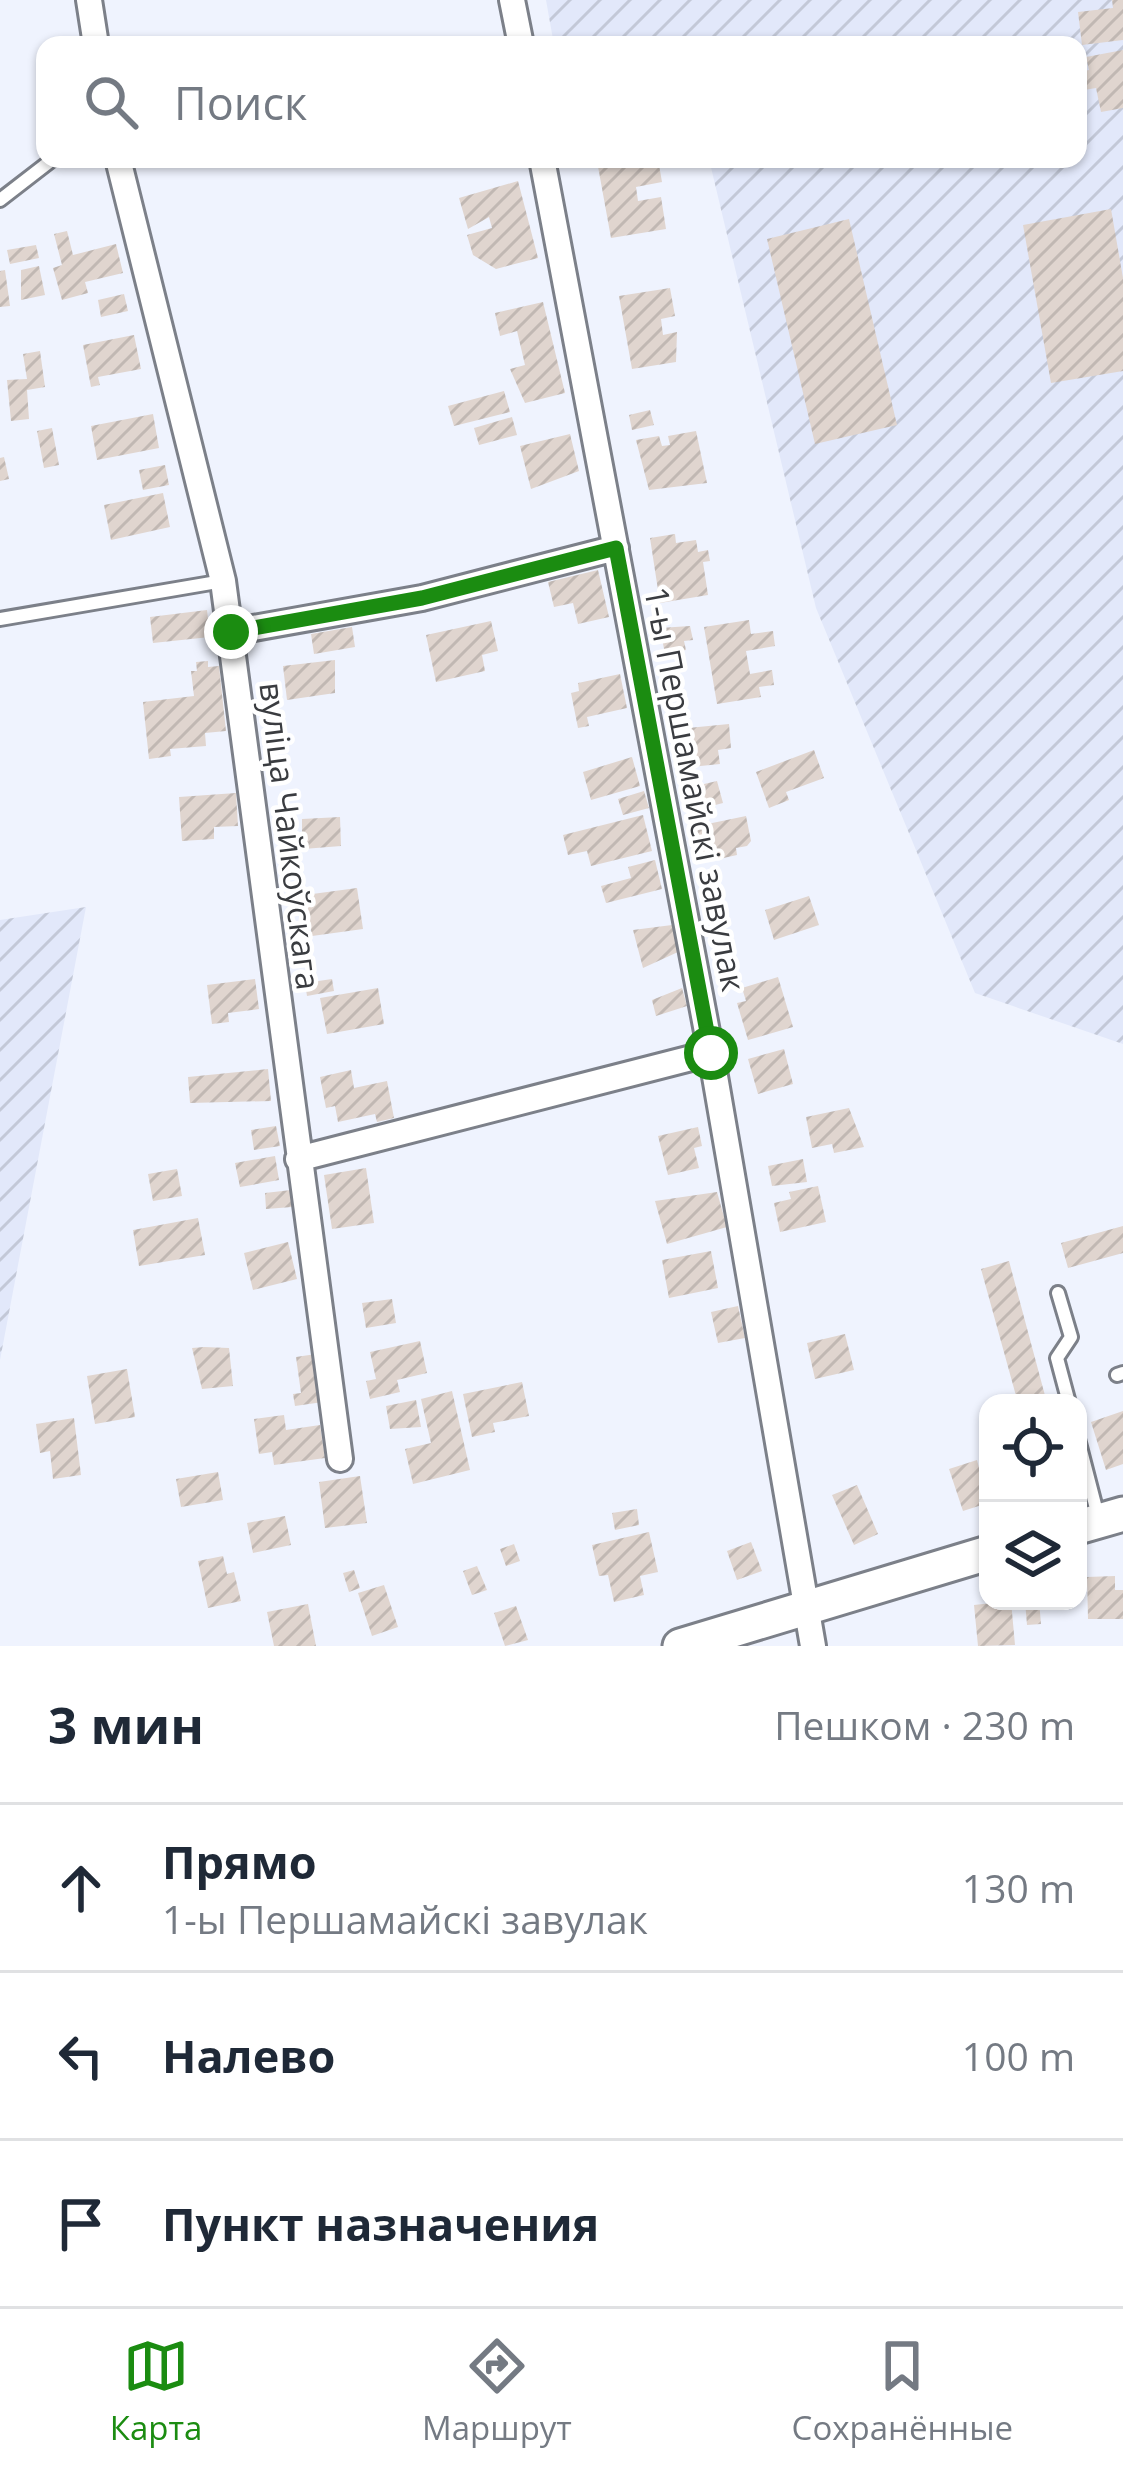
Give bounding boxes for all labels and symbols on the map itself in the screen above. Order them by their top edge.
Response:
street label: 1-ы Першамайскі завулак [634,583,757,995]
route end [204,605,258,659]
street label: вуліца Чайкоўскага [249,680,332,992]
route start [684,1026,738,1080]

